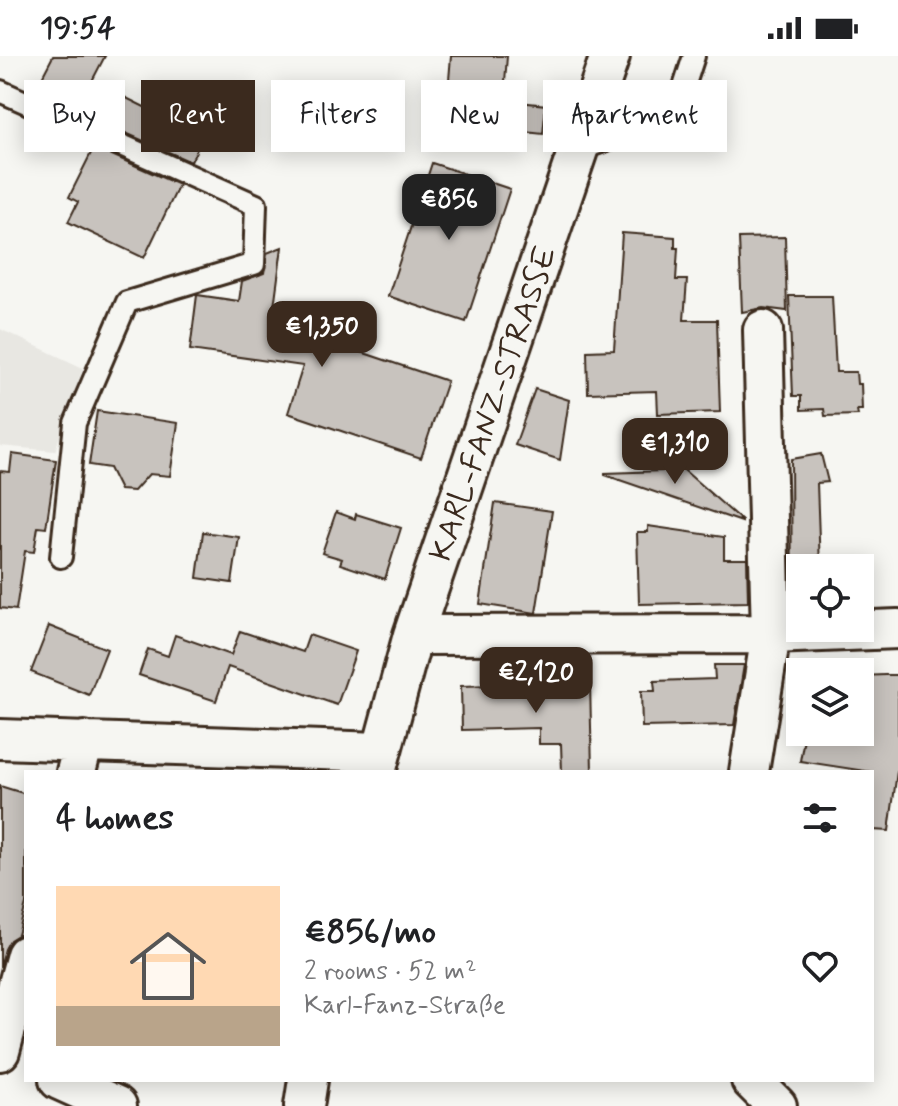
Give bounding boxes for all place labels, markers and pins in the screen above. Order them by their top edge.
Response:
pin: €856 [402,174,496,242]
pin: €1,350 [257,301,387,369]
pin: €1,310 [610,418,740,486]
pin: €2,120 [471,647,601,715]

